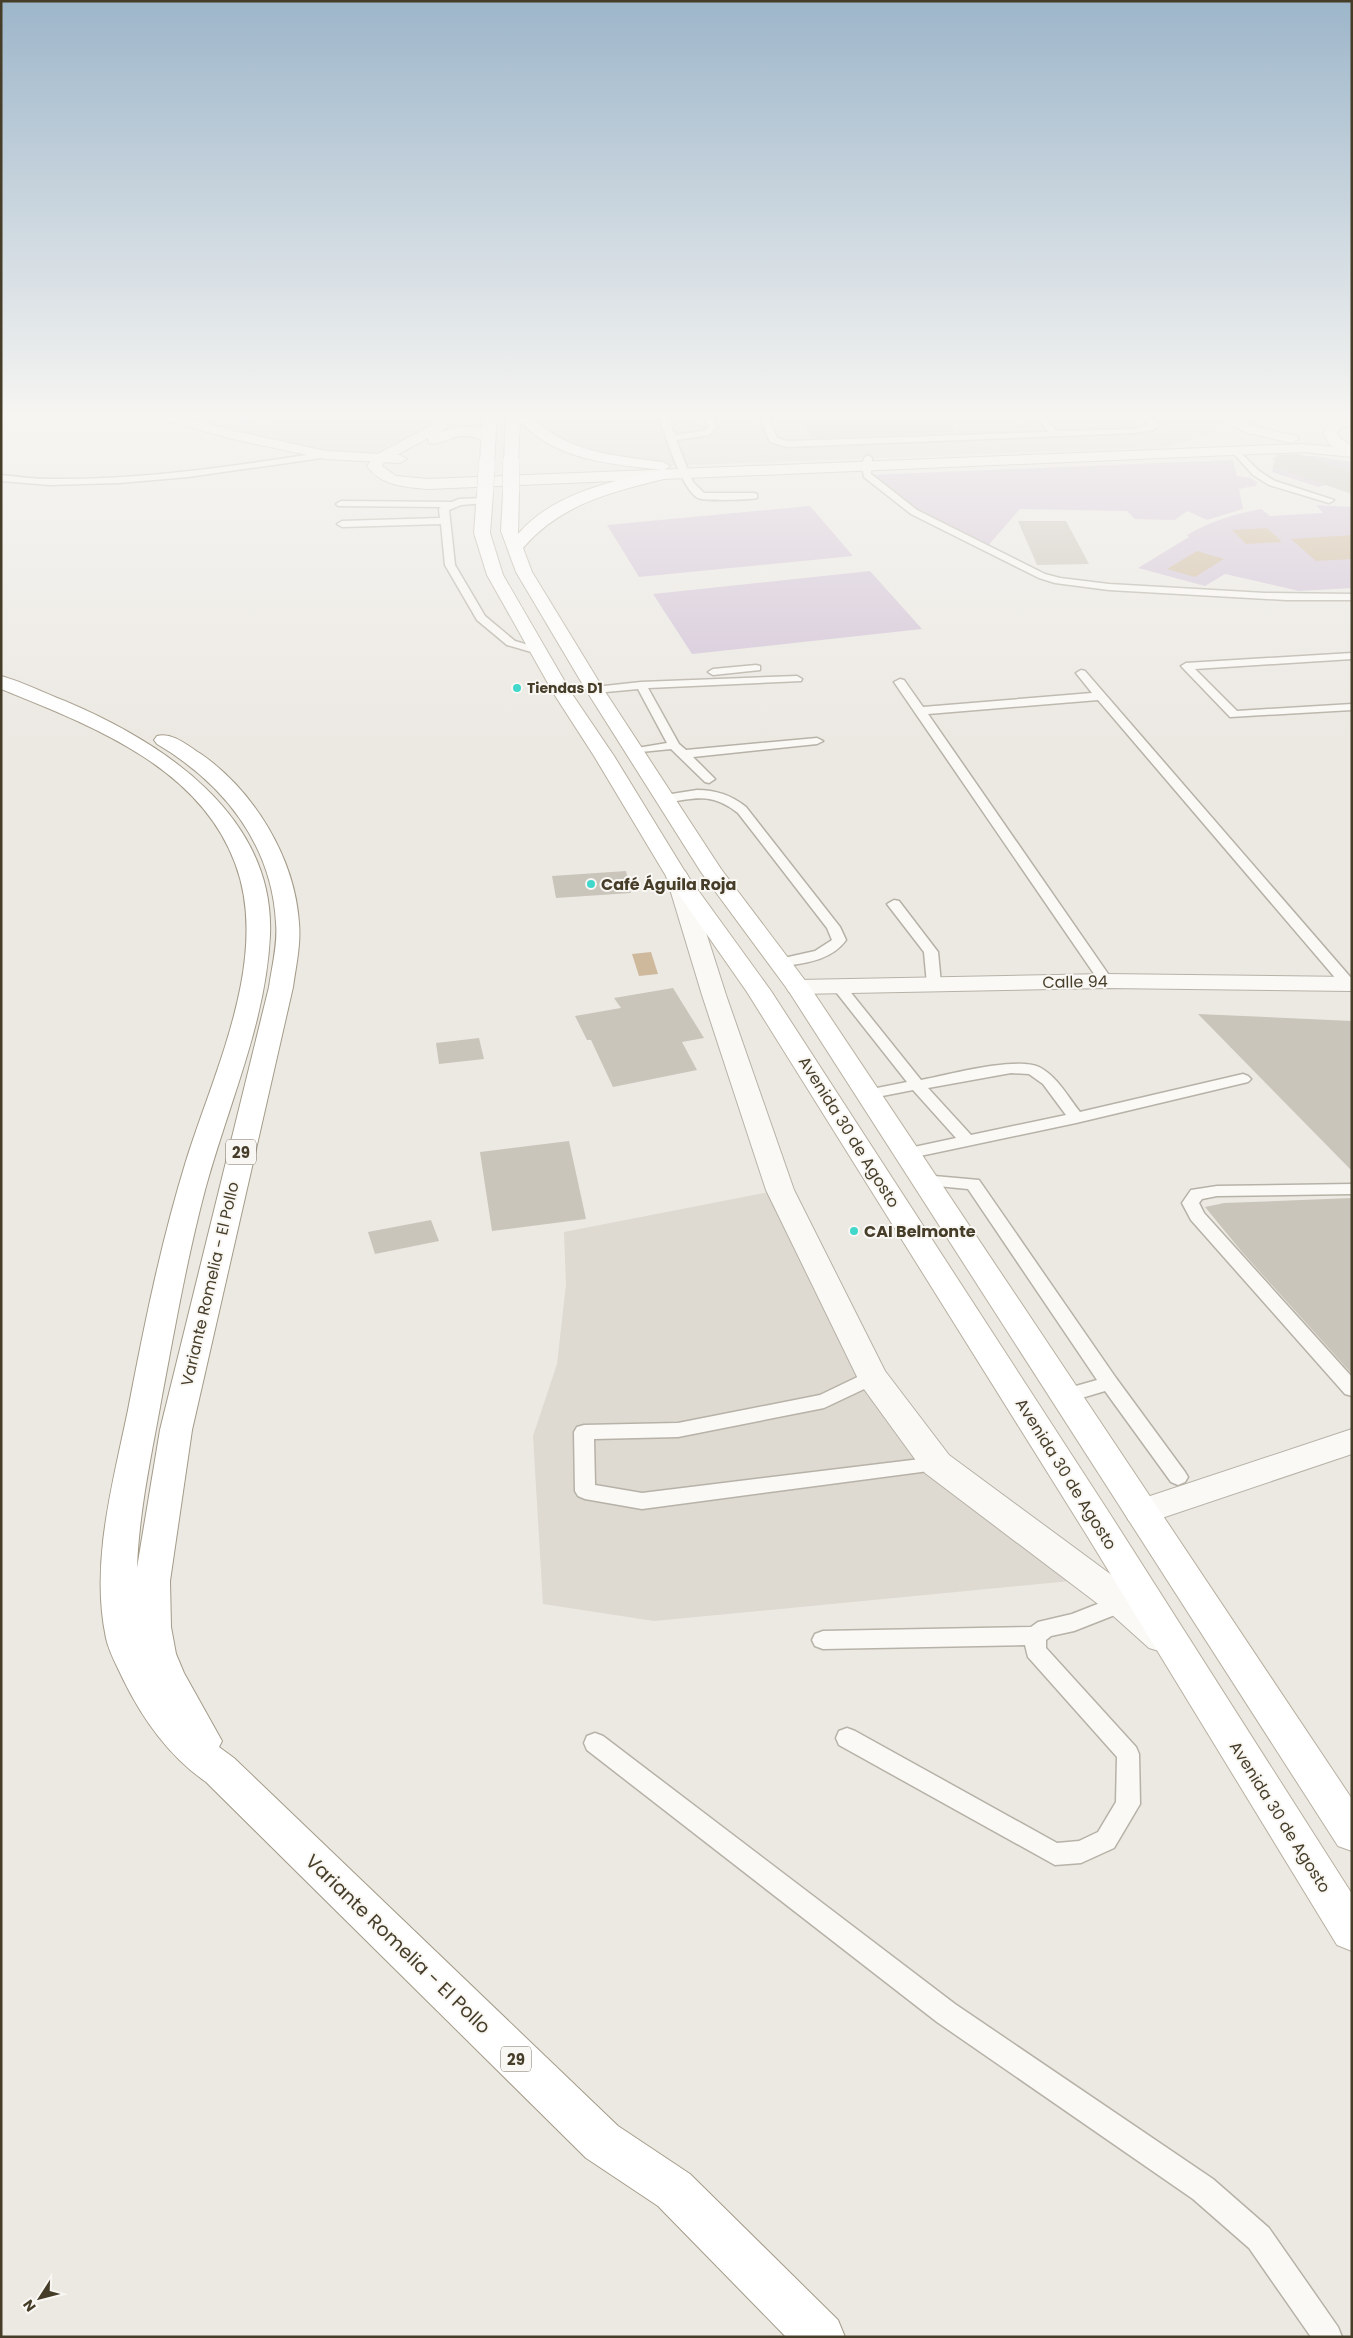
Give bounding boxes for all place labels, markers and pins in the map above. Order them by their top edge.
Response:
place label: Tiendas D1 [527,678,603,698]
marker: Tiendas D1 [511,682,523,694]
place label: Café Águila Roja [601,873,736,896]
marker: Café Águila Roja [585,878,597,890]
place label: CAI Belmonte [864,1220,976,1243]
marker: CAI Belmonte [848,1225,860,1237]

